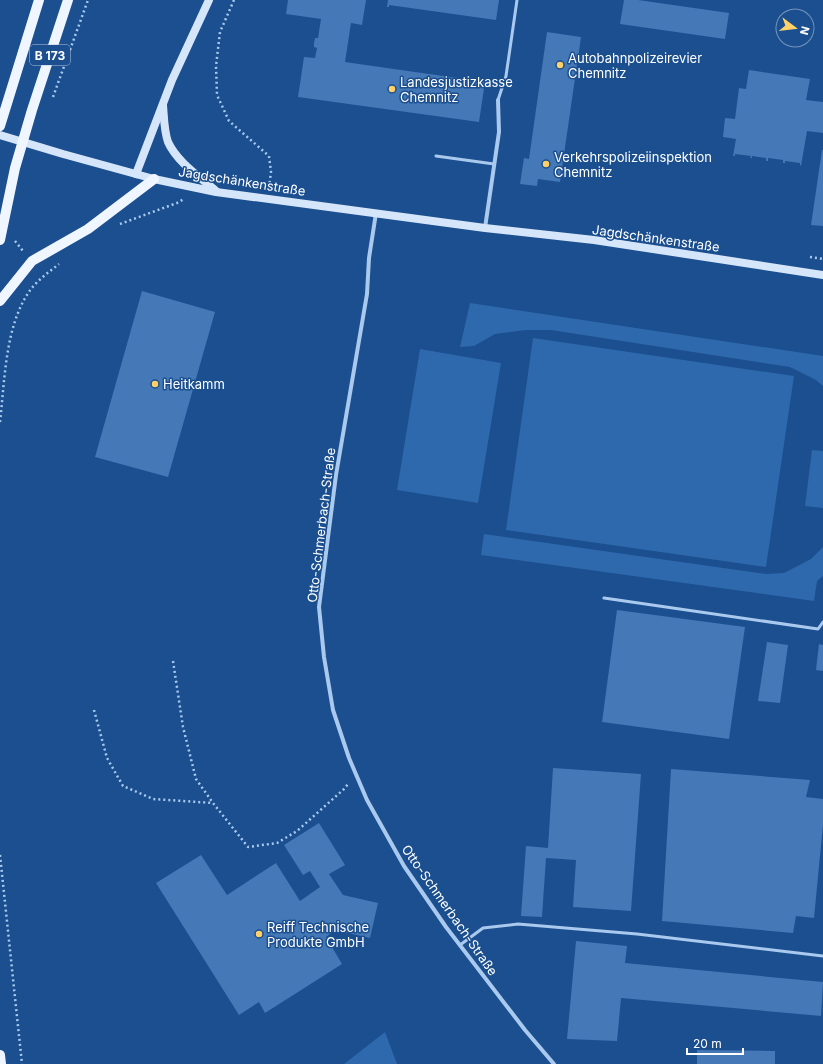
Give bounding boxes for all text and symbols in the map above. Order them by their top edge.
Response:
north arrow [775,8,815,48]
text: N [797,25,813,36]
road number: B 173 [30,45,70,65]
place label: Autobahnpolizeirevier Chemnitz [568,50,702,81]
marker: Autobahnpolizeirevier Chemnitz [555,60,565,70]
place label: Landesjustizkasse Chemnitz [400,74,513,105]
marker: Landesjustizkasse Chemnitz [387,84,397,94]
place label: Verkehrspolizeiinspektion Chemnitz [554,149,712,180]
marker: Verkehrspolizeiinspektion Chemnitz [541,159,551,169]
street label: Jagdschänkenstraße [177,163,307,199]
street label: Jagdschänkenstraße [591,221,721,255]
place label: Heitkamm [163,376,225,392]
marker: Heitkamm [150,379,160,389]
street label: Otto-Schmerbach-Straße [304,447,338,603]
street label: Otto-Schmerbach-Straße [399,841,501,979]
place label: Reiff Technische Produkte GmbH [267,919,369,950]
marker: Reiff Technische Produkte GmbH [254,929,264,939]
scale bar [687,1030,743,1056]
text: 20 m [693,1036,722,1051]

